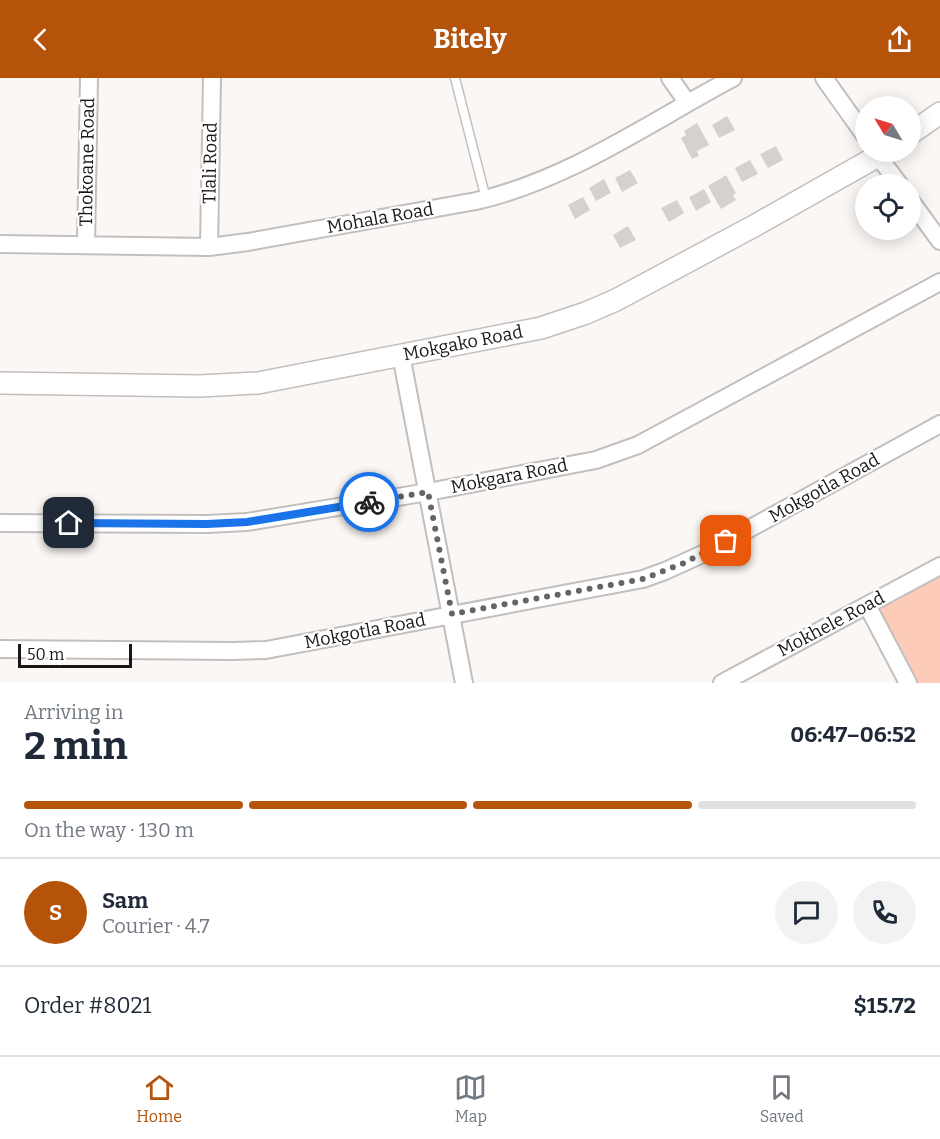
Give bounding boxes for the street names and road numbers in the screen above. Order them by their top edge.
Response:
street label: Thokoane Road [75,97,99,227]
street label: Tlali Road [198,122,222,204]
street label: Mohala Road [325,198,435,238]
street label: Mokgako Road [401,321,525,365]
street label: Mokgotla Road [765,448,883,527]
street label: Mokgara Road [449,454,570,498]
street label: Mokhele Road [774,586,889,661]
street label: Mokgotla Road [303,608,428,654]

